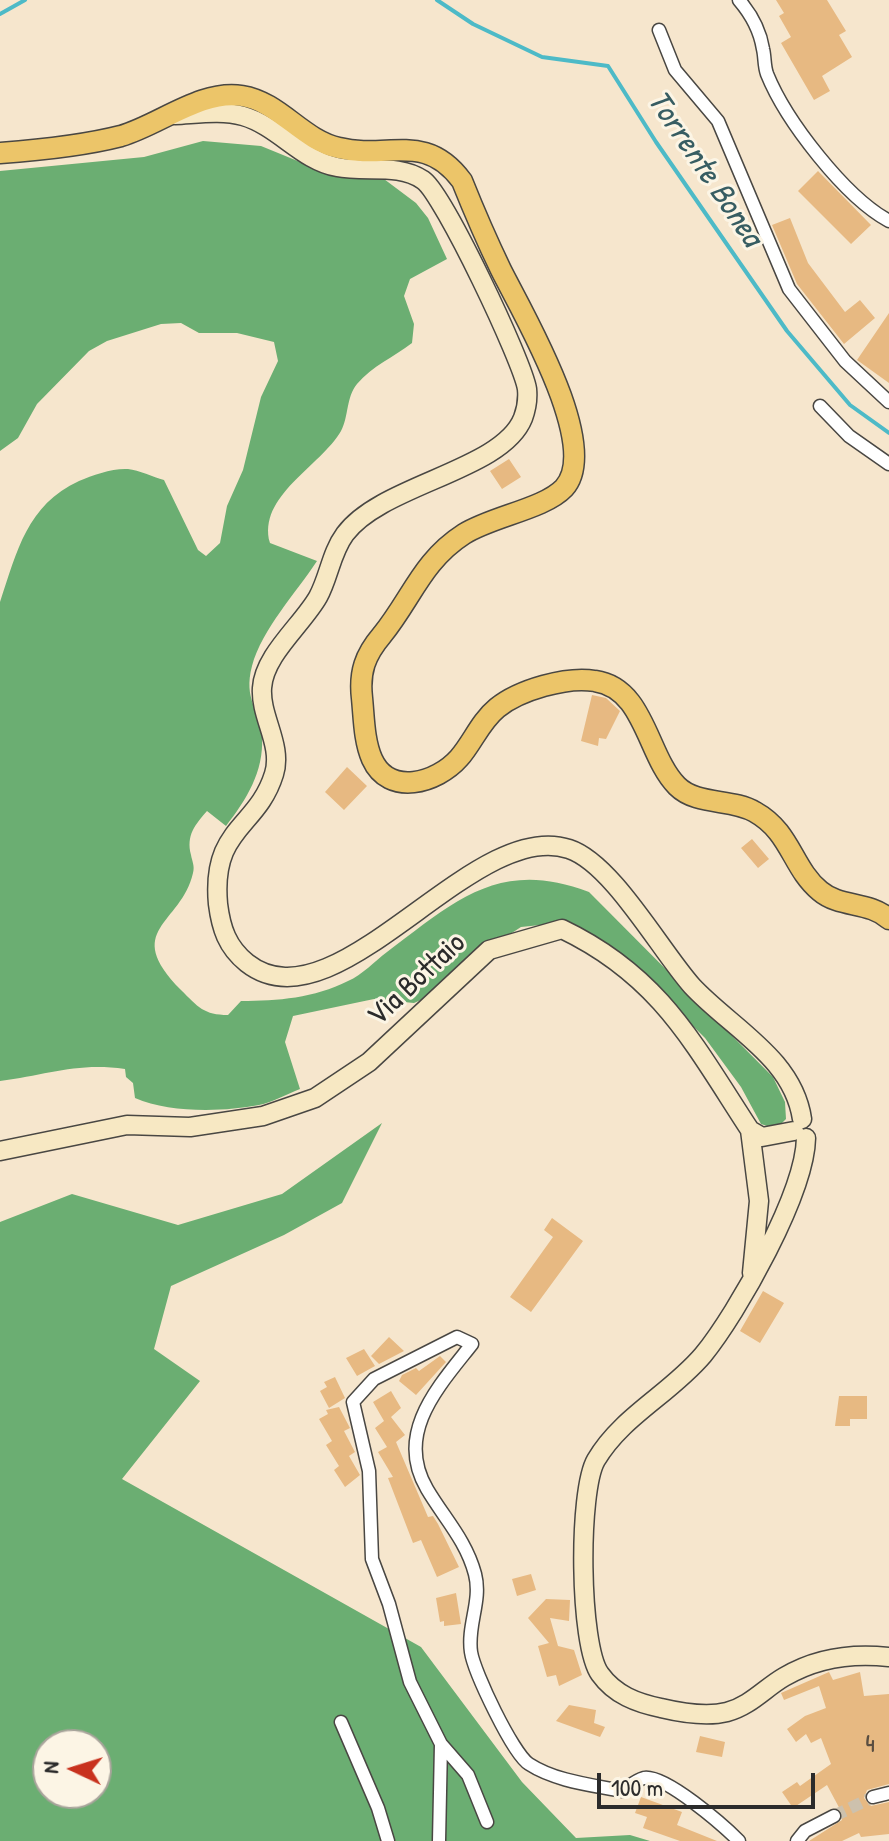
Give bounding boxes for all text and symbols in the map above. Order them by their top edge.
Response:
water label: Torrente Bonea [638,84,770,254]
street label: Via Bottaio [361,926,473,1034]
north arrow [32,1729,112,1809]
house number: 4 [865,1729,875,1761]
scale bar [601,1757,819,1807]
text: N [35,1761,65,1774]
text: 100 m [611,1771,663,1803]

